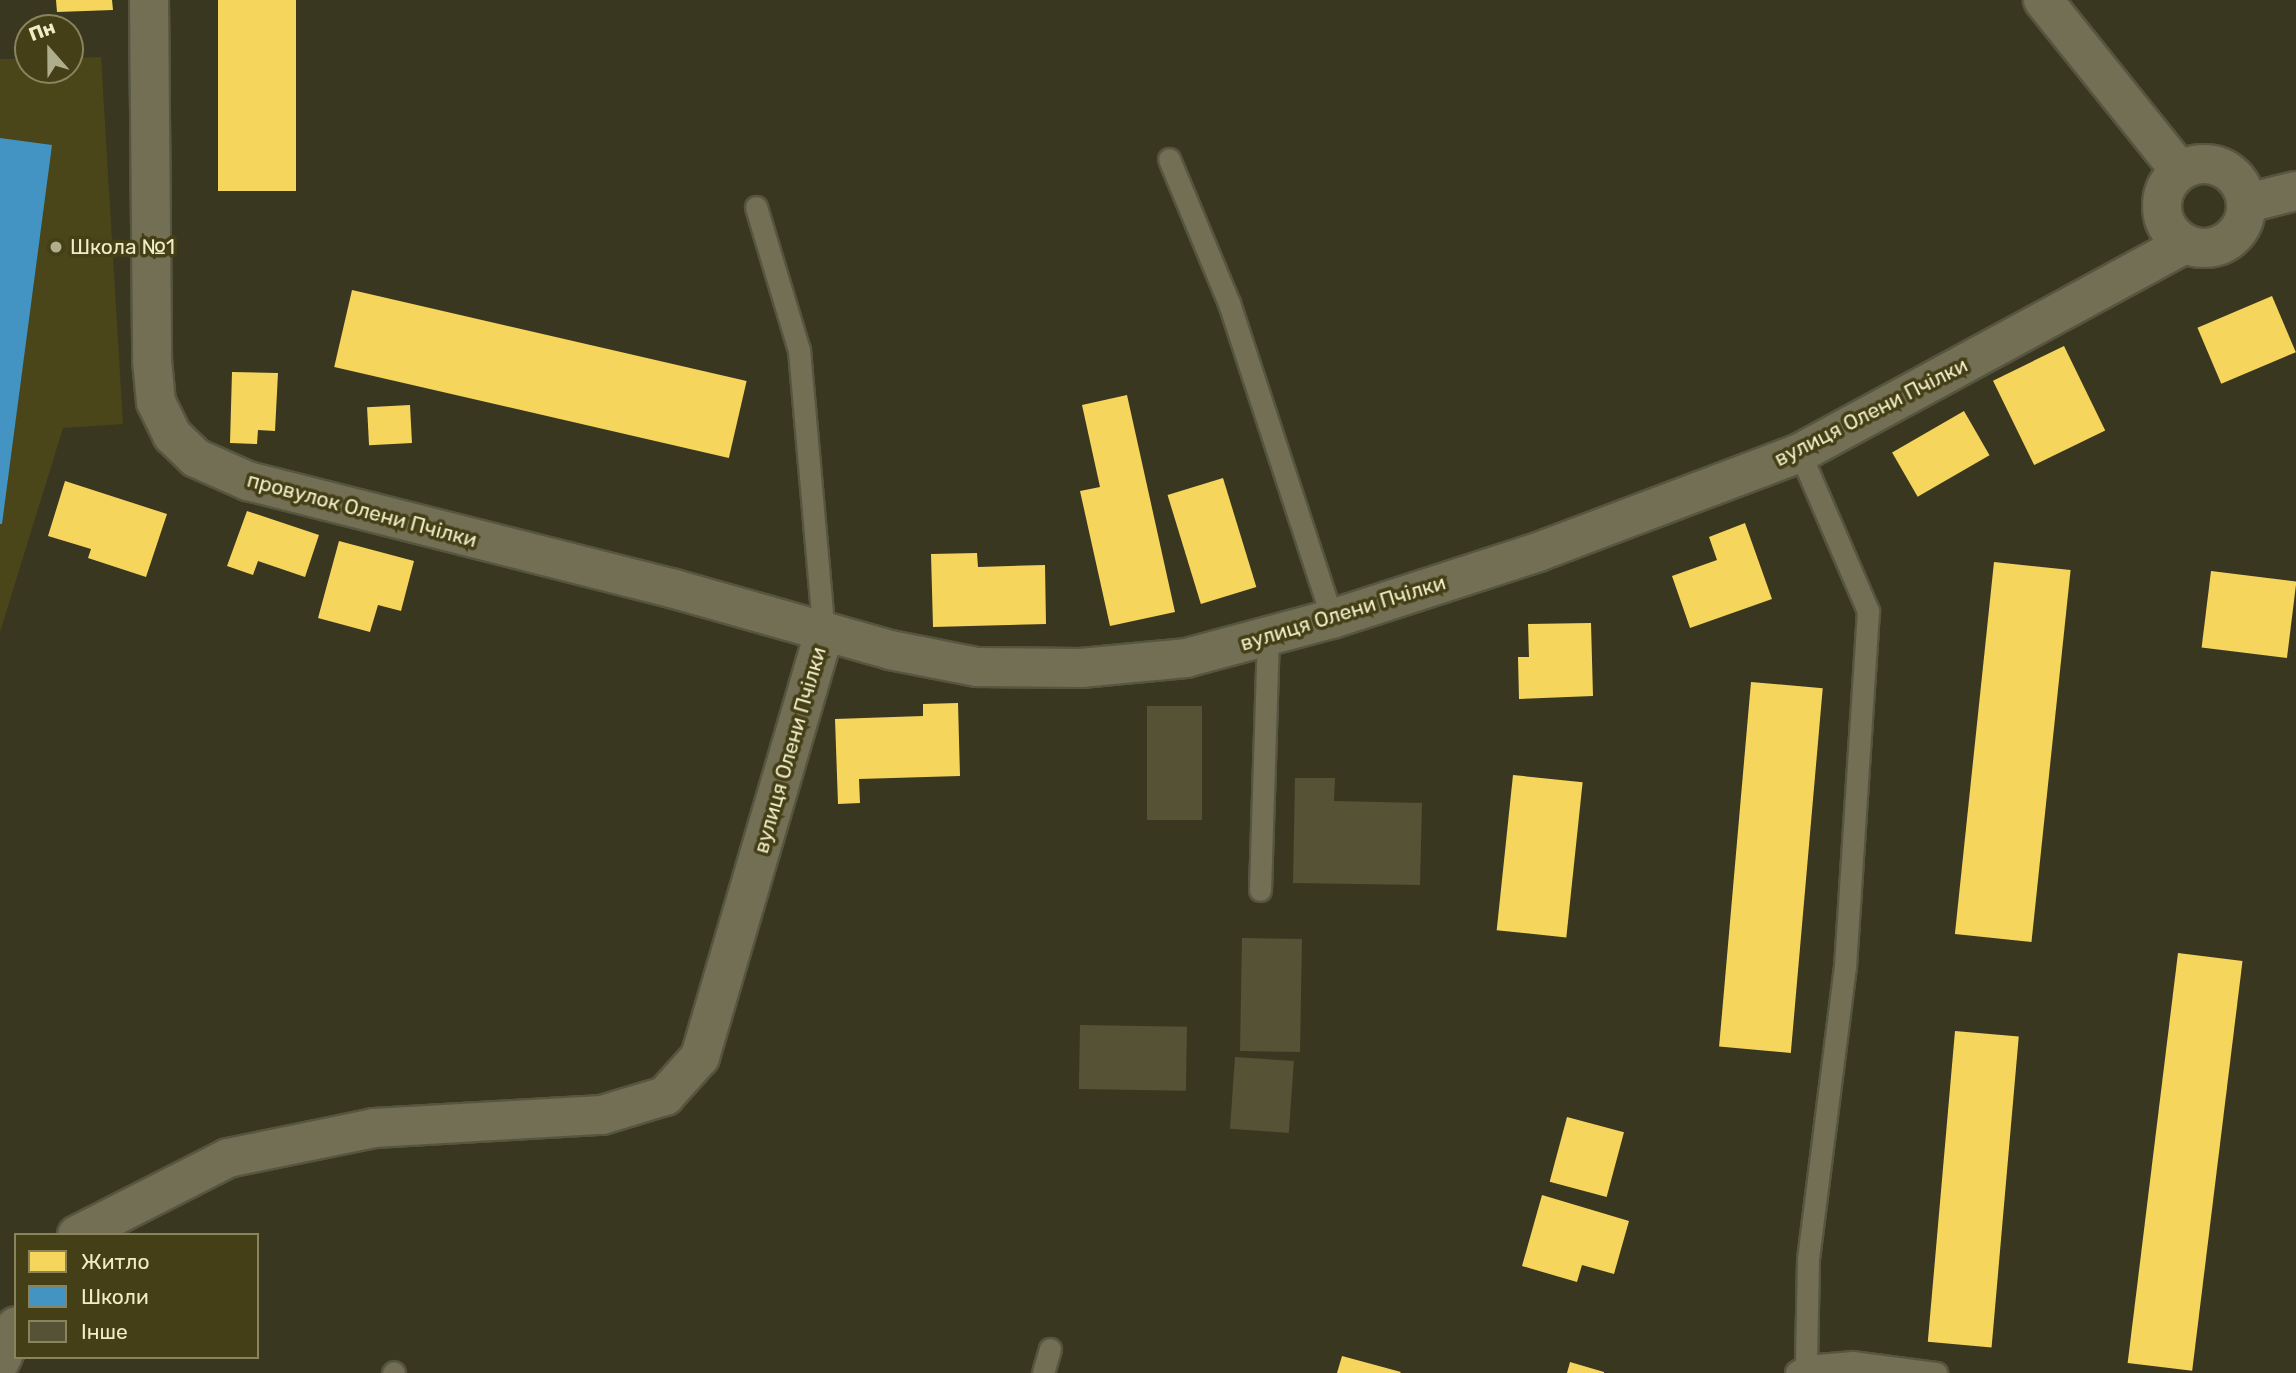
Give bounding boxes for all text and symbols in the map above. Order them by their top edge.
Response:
north arrow [14,14,84,84]
text: Пн [26,15,58,46]
place label: Школа №1 [70,234,175,260]
marker: Школа №1 [48,239,64,255]
street label: вулиця Олени Пчілки [1770,352,1972,472]
street label: провулок Олени Пчілки [244,467,480,553]
street label: вулиця Олени Пчілки [1237,570,1449,656]
street label: вулиця Олени Пчілки [748,644,832,856]
legend [14,1233,259,1359]
text: Житло [81,1249,150,1274]
text: Школи [81,1284,149,1309]
text: Інше [81,1319,128,1344]

